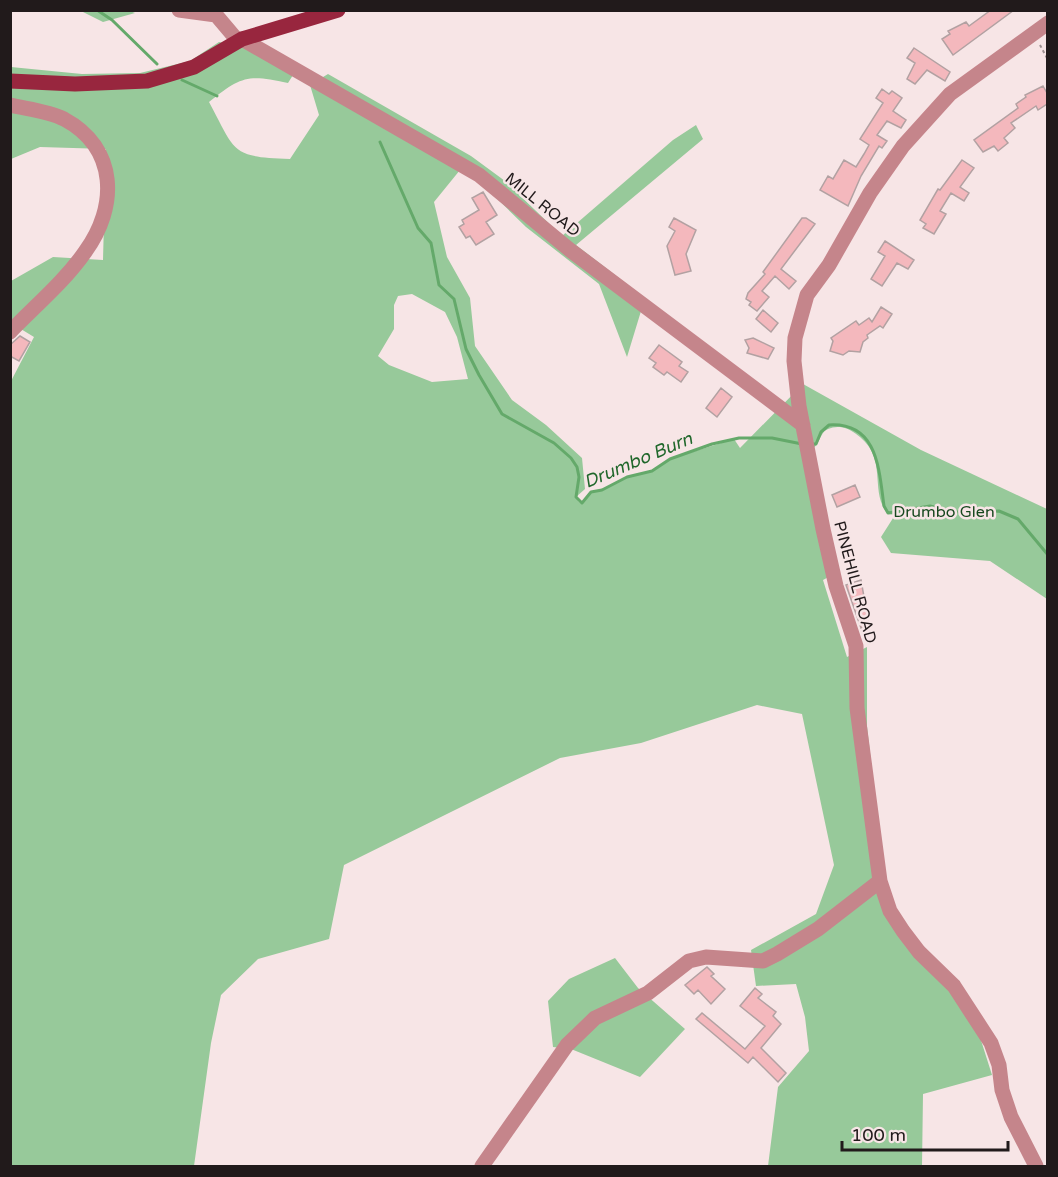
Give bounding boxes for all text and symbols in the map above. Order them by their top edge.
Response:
street label: MILL ROAD [501,168,584,241]
water label: Drumbo Burn [580,427,697,493]
park label: Drumbo Glen [893,502,995,522]
street label: PINEHILL ROAD [829,519,881,646]
scale bar [842,1114,1008,1152]
text: 100 m [851,1124,906,1146]

